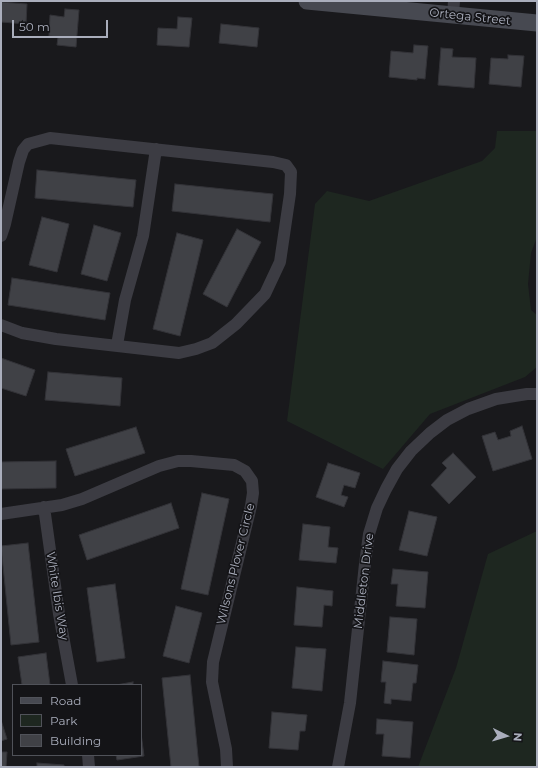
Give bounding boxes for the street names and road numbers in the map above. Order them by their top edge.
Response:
street label: Ortega Street [429,6,511,28]
street label: Wilsons Plover Circle [214,502,258,626]
street label: Middleton Drive [351,532,377,630]
street label: White Ibis Way [43,551,71,641]

